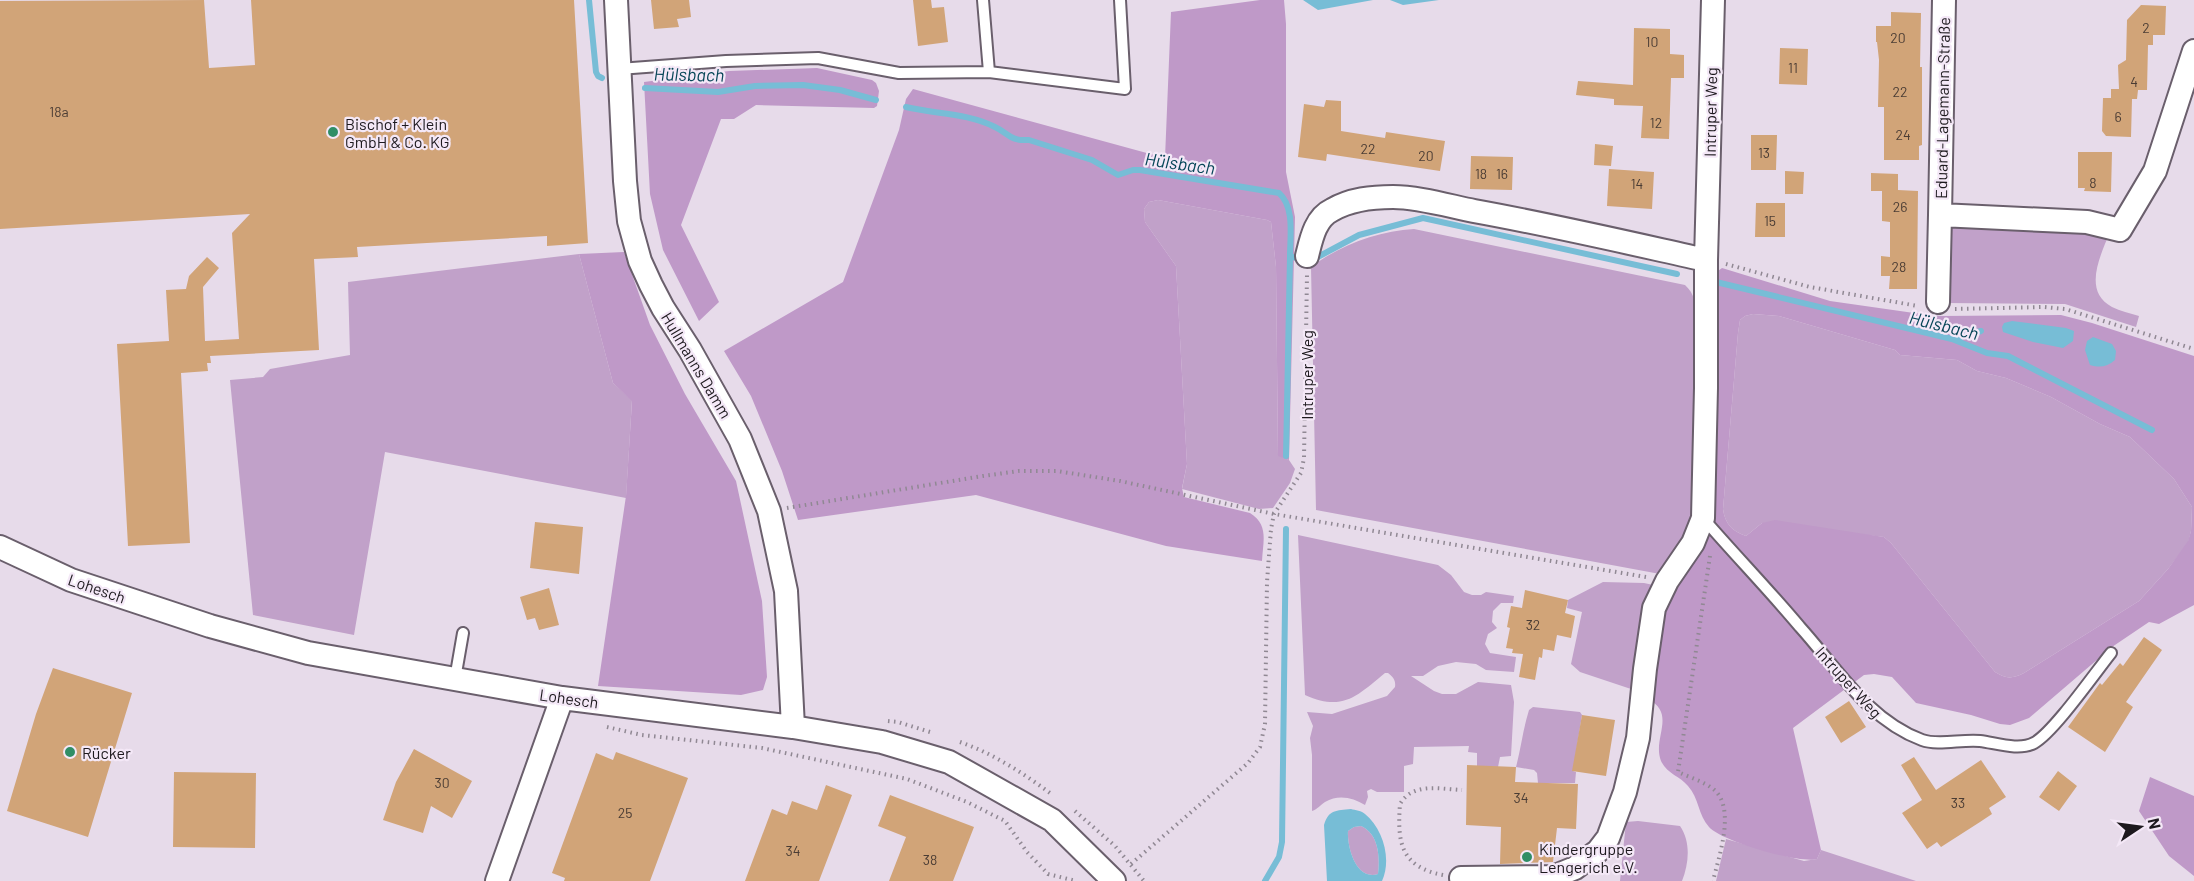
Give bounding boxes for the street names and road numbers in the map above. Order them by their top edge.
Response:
street label: Eduard-Lagemann-Straße [1931,17,1953,199]
street label: Intruper Weg [1700,67,1720,157]
street label: Hullmanns Damm [658,309,736,421]
street label: Intruper Weg [1297,330,1316,420]
street label: Lohesch [66,569,128,607]
street label: Intruper Weg [1812,642,1886,722]
street label: Lohesch [538,684,600,712]

